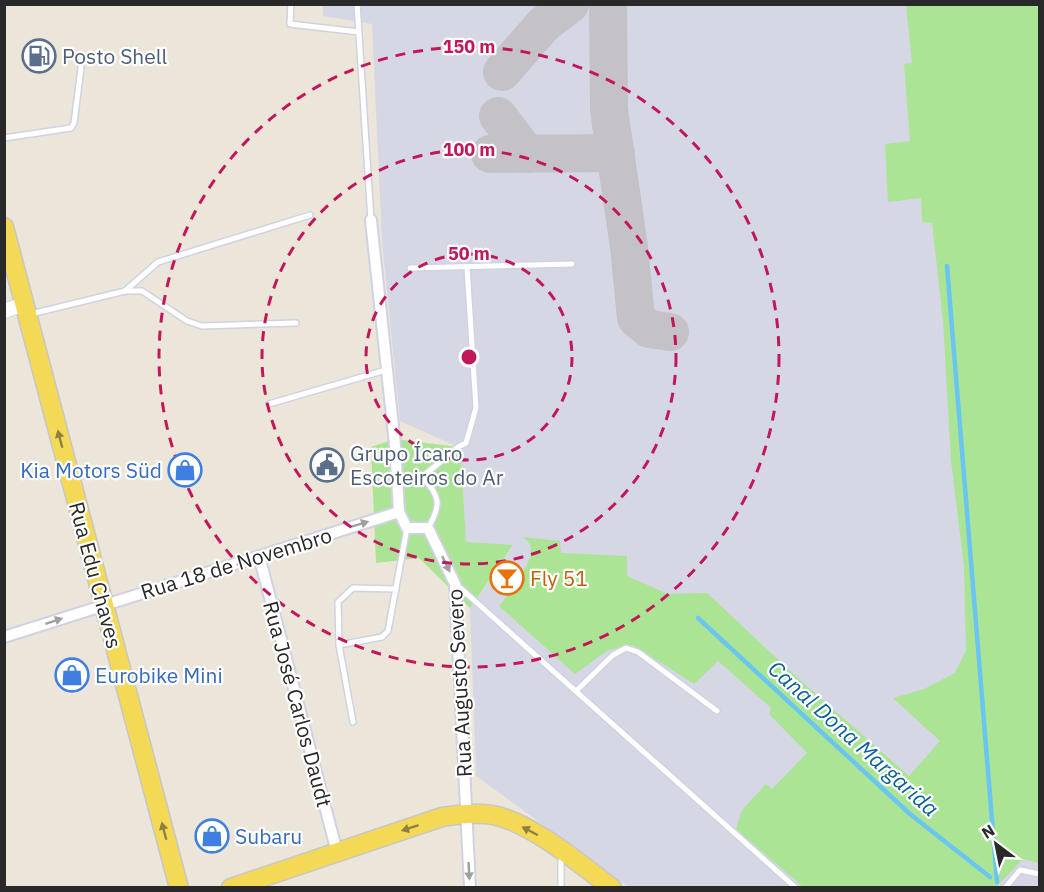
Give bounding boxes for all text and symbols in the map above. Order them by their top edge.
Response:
text: 150 m [443,35,495,58]
fuel station icon: Posto Shell [21,38,57,74]
place label: Posto Shell [62,42,167,70]
text: 100 m [443,138,495,161]
text: 50 m [448,242,490,265]
centre of rings [459,347,479,367]
one-way arrow [55,430,65,449]
place label: Grupo Ícaro Escoteiros do Ar [350,439,504,491]
public building icon: Grupo Ícaro Escoteiros do Ar [309,447,345,483]
shop icon: Kia Motors Süd [167,452,203,488]
place label: Kia Motors Süd [20,456,162,484]
street label: Rua Edu Chaves [63,499,129,651]
one-way arrow [351,519,369,528]
street label: Rua 18 de Novembro [137,521,335,605]
one-way arrow [441,556,451,573]
bar icon: Fly 51 [489,560,525,596]
place label: Fly 51 [530,564,588,592]
street label: Rua Augusto Severo [440,588,478,778]
street label: Rua José Carlos Daudt [257,598,339,810]
one-way arrow [45,615,63,625]
water label: Canal Dona Margarida [763,654,945,822]
shop icon: Eurobike Mini [54,657,90,693]
place label: Eurobike Mini [95,661,223,689]
north arrow [966,814,1026,874]
shop icon: Subaru [194,818,230,854]
text: N [978,820,998,843]
one-way arrow [159,822,168,840]
place label: Subaru [235,822,302,850]
one-way arrow [401,823,419,833]
one-way arrow [521,826,538,836]
one-way arrow [465,862,474,881]

